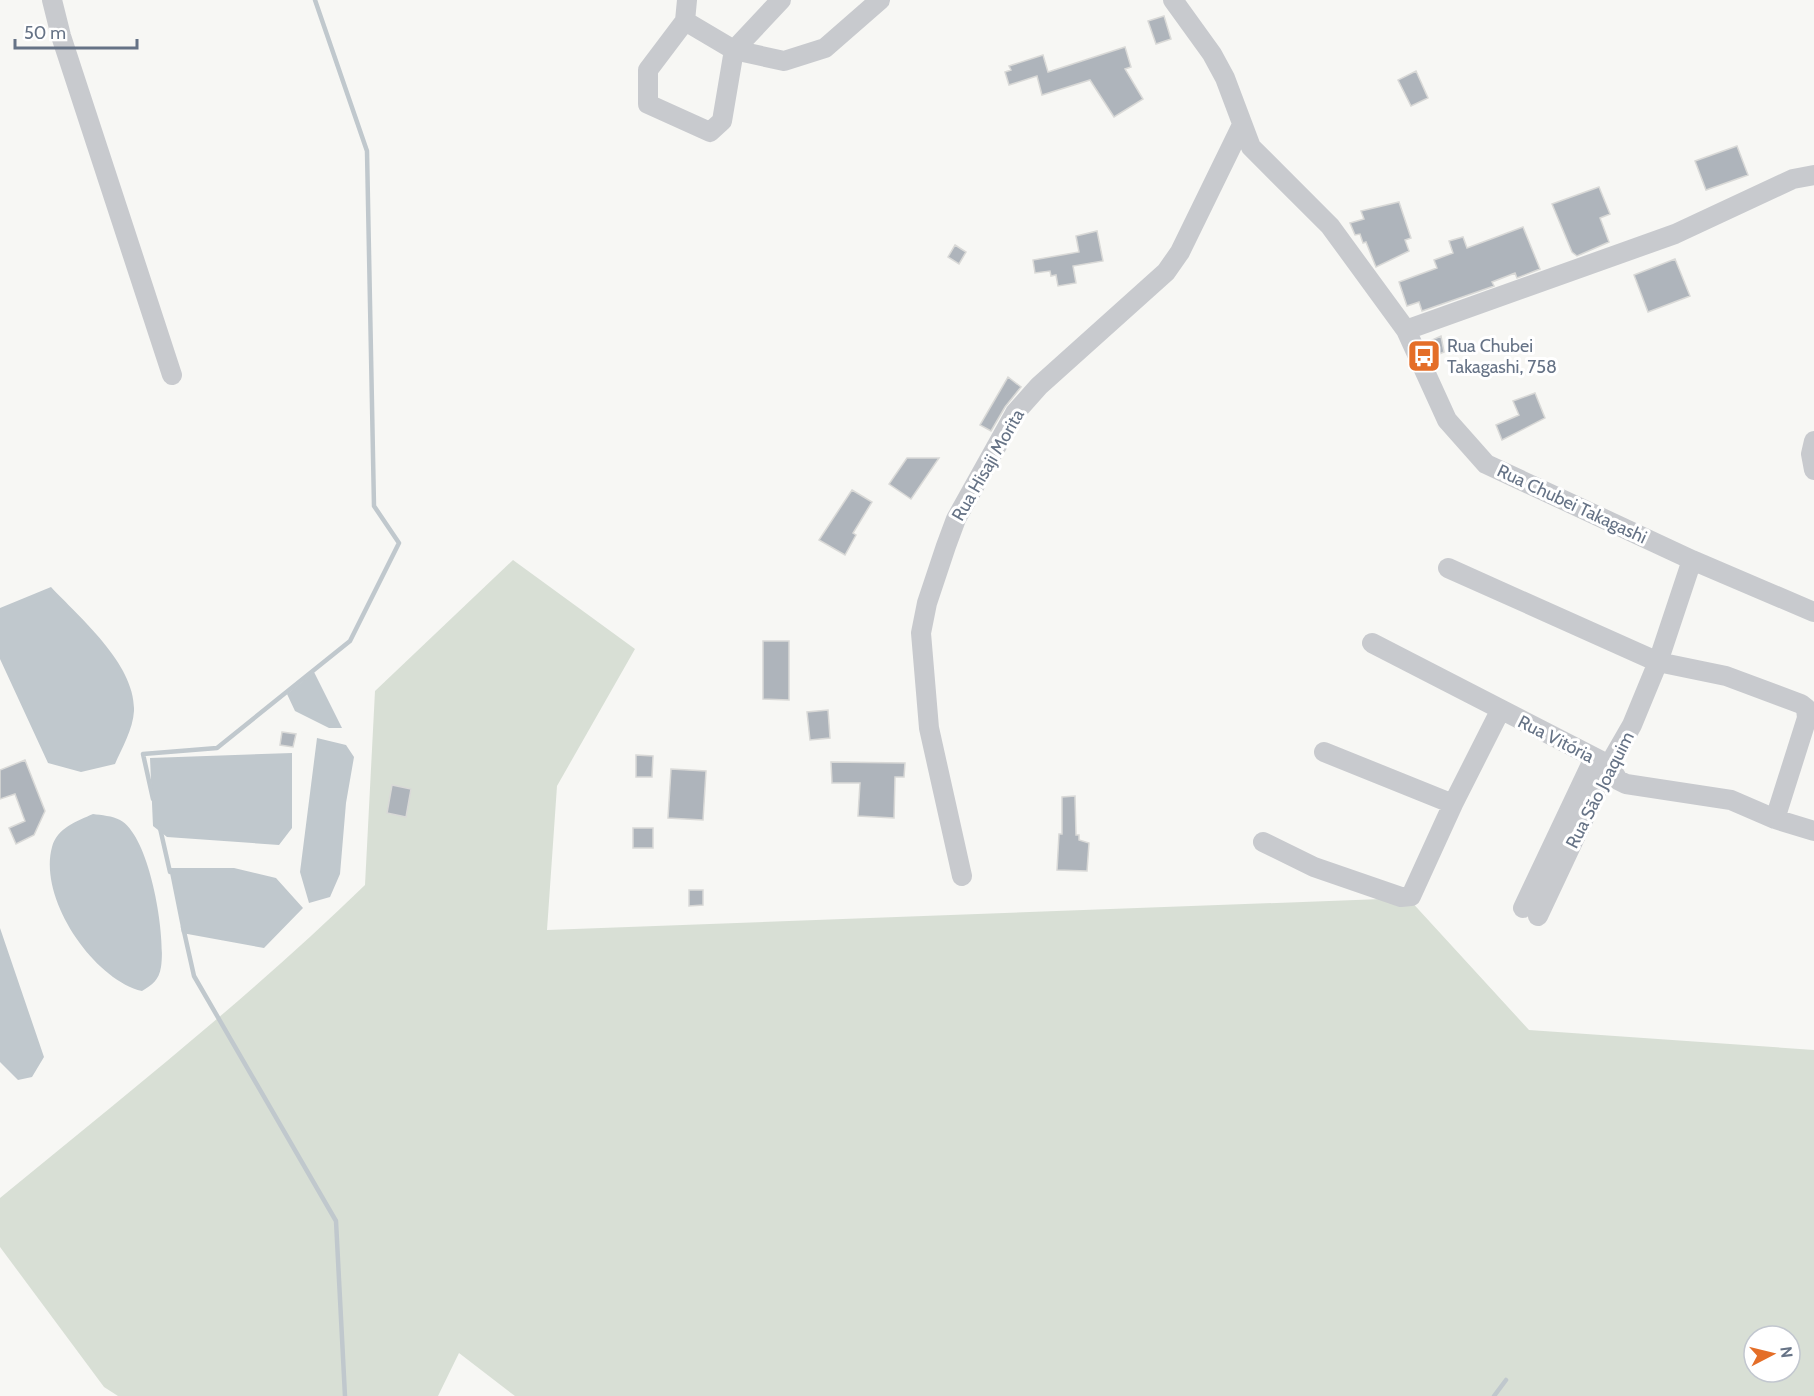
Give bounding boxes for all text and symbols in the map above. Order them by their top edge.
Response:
scale bar [15,12,136,50]
text: 50 m [24,22,66,44]
place label: Rua Chubei Takagashi, 758 [1447,335,1557,378]
bus stop icon: Rua Chubei Takagashi, 758 [1406,338,1442,374]
street label: Rua Hisaji Morita [947,405,1029,525]
street label: Rua Chubei Takagashi [1494,460,1650,548]
street label: Rua Vitória [1514,710,1598,768]
street label: Rua São Joaquim [1561,728,1639,852]
north arrow [1742,1324,1802,1384]
text: N [1776,1345,1797,1359]

